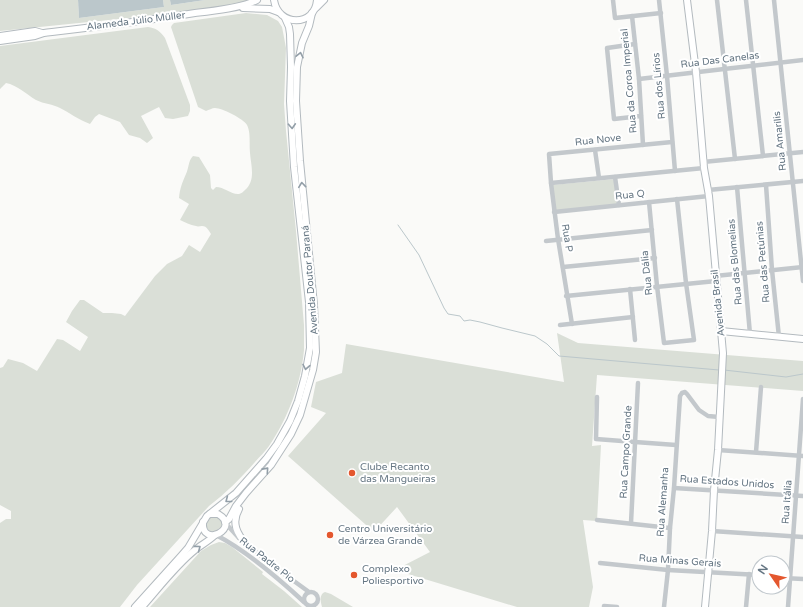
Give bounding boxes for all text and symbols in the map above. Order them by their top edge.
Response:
street label: Alameda Júlio Müller [86,9,186,33]
street label: Rua da Coroa Imperial [618,28,640,134]
street label: Rua Das Canelas [680,49,760,71]
one-way arrow [295,52,304,58]
street label: Rua dos Lírios [650,52,668,120]
street label: Rua Amarílis [771,110,789,171]
one-way arrow [287,123,296,129]
street label: Rua Nove [574,132,622,148]
one-way arrow [298,182,307,188]
street label: Rua Q [615,187,645,203]
street label: Rua das Blomelias [725,218,745,306]
street label: Rua das Petúnias [753,220,773,303]
street label: Rua P [559,223,575,253]
street label: Avenida Doutor Paraná [299,225,321,335]
street label: Rua Dália [639,250,655,296]
street label: Avenida Brasil [709,269,727,337]
one-way arrow [303,364,311,370]
street label: Rua Campo Grande [618,405,634,499]
place label: Clube Recanto das Mangueiras [360,461,436,485]
street label: Rua Alemanha [655,467,671,537]
one-way arrow [262,468,269,475]
marker: Clube Recanto das Mangueiras [347,468,357,478]
street label: Rua Estados Unidos [679,473,775,491]
street label: Rua Itália [779,480,795,524]
one-way arrow [225,495,232,502]
place label: Centro Universitário de Várzea Grande [338,523,432,547]
marker: Centro Universitário de Várzea Grande [325,530,335,540]
street label: Rua Padre Pio [237,535,297,585]
one-way arrow [193,546,200,553]
street label: Rua Minas Gerais [638,552,722,570]
north arrow [751,555,791,595]
text: N [755,562,771,577]
place label: Complexo Poliesportivo [362,563,424,587]
marker: Complexo Poliesportivo [349,570,359,580]

